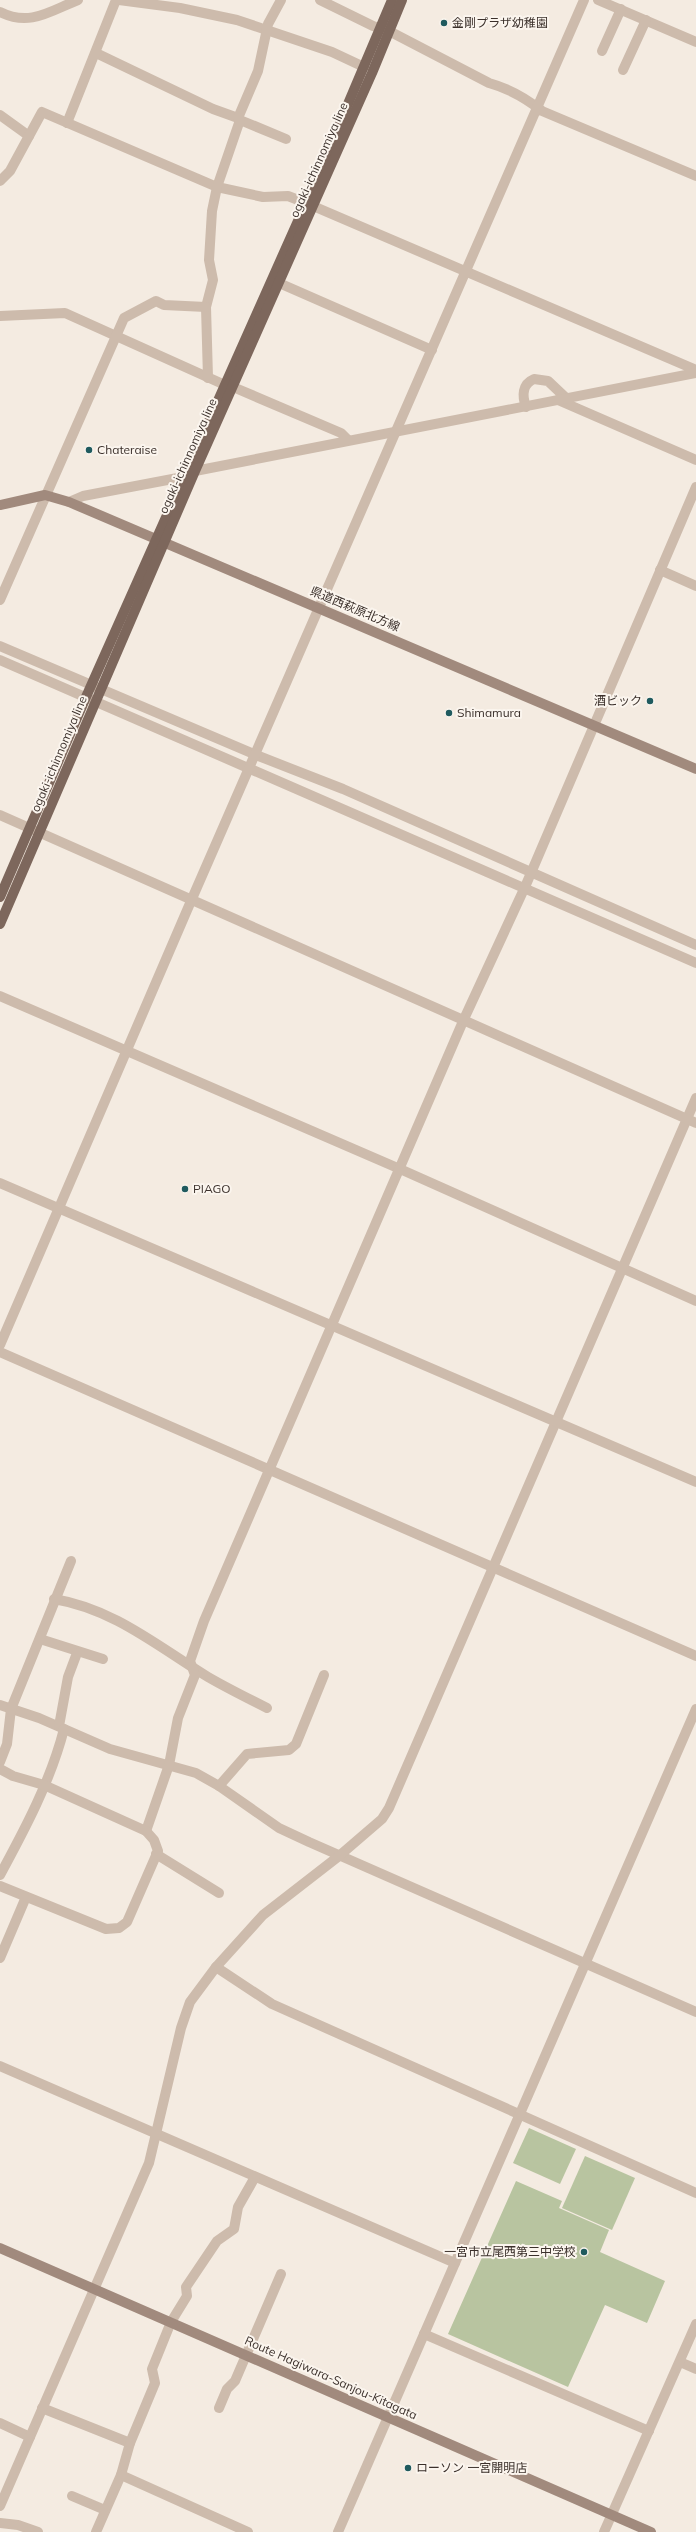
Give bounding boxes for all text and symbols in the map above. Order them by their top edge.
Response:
place label: 金剛プラザ幼稚園 [452,15,548,30]
marker: 金剛プラザ幼稚園 [439,18,449,28]
street label: ogaki-ichinnomiya line [286,100,351,220]
street label: ogaki-ichinnomiya line [155,396,220,516]
place label: Chateraise [97,442,157,457]
marker: Chateraise [84,445,94,455]
street label: 県道西萩原北方線 [308,583,402,634]
place label: 酒ビック [594,693,642,708]
street label: ogaki-ichinnomiya line [27,694,90,814]
marker: 酒ビック [645,696,655,706]
place label: Shimamura [457,705,521,720]
marker: Shimamura [444,708,454,718]
place label: PIAGO [193,1181,231,1196]
marker: PIAGO [180,1184,190,1194]
place label: 一宮市立尾西第三中学校 [444,2244,576,2259]
marker: 一宮市立尾西第三中学校 [579,2247,589,2257]
street label: Route Hagiwara-Sanjou-Kitagata [243,2333,420,2422]
place label: ローソン 一宮開明店 [416,2460,527,2475]
marker: ローソン 一宮開明店 [403,2463,413,2473]

